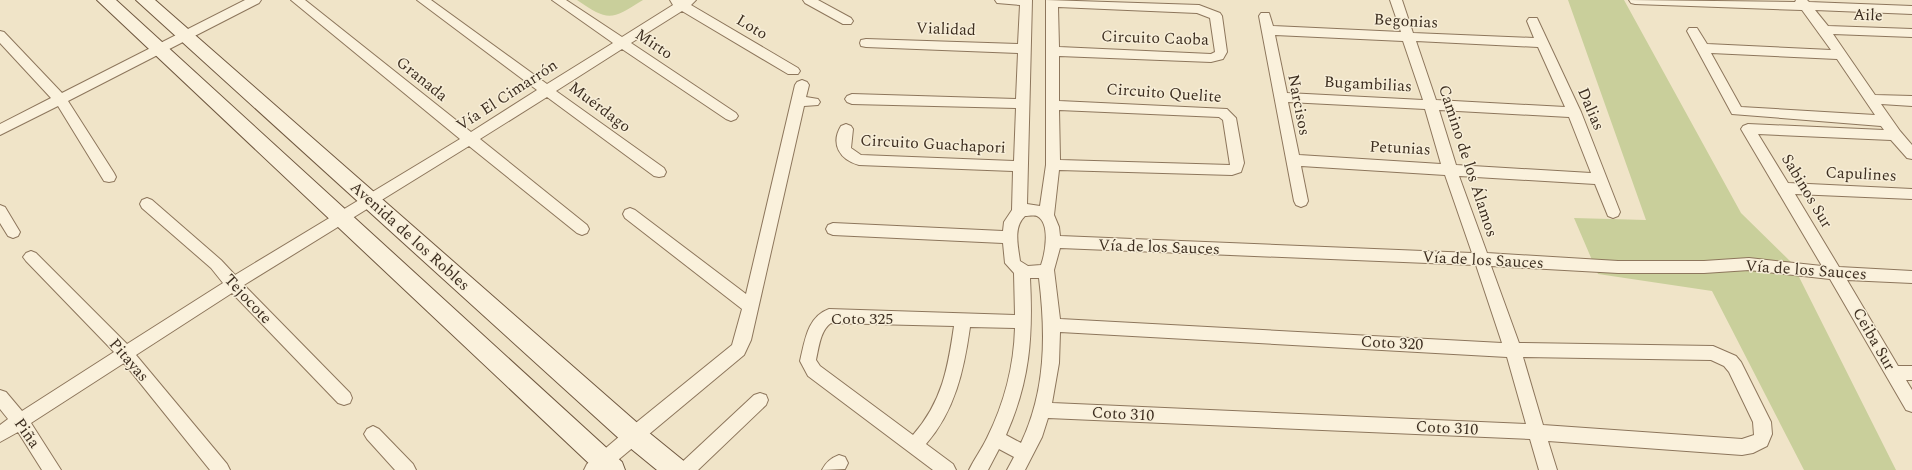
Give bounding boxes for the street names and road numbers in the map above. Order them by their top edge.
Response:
street label: Aile [1853,2,1883,28]
street label: Begonias [1373,7,1439,35]
street label: Loto [732,8,772,46]
street label: Vialidad [916,16,976,42]
street label: Mirto [630,23,678,65]
street label: Circuito Caoba [1101,24,1209,52]
street label: Granada [391,51,453,107]
street label: Vía El Cimarrón [452,53,562,137]
street label: Bugambilias [1323,70,1413,98]
street label: Narcisos [1281,72,1317,138]
street label: Muérdago [564,76,636,138]
street label: Circuito Quelite [1105,77,1223,109]
street label: Camino de los Álamos [1432,82,1504,240]
street label: Dalias [1571,84,1611,134]
street label: Circuito Guachapori [860,128,1006,160]
street label: Petunias [1369,134,1431,162]
street label: Sabinos Sur [1775,149,1839,233]
street label: Capulines [1825,160,1897,188]
street label: Avenida de los Robles [345,175,475,297]
street label: Vía de los Sauces [1098,233,1220,261]
street label: Vía de los Sauces [1422,245,1544,275]
street label: Vía de los Sauces [1745,254,1867,286]
street label: Tejocote [218,268,278,330]
street label: Ceiba Sur [1846,303,1902,375]
street label: Coto 325 [831,307,893,331]
street label: Coto 320 [1360,329,1424,357]
street label: Pitayas [103,333,155,387]
street label: Coto 310 [1091,400,1155,428]
street label: Piña [8,413,46,453]
street label: Coto 310 [1415,414,1479,442]

